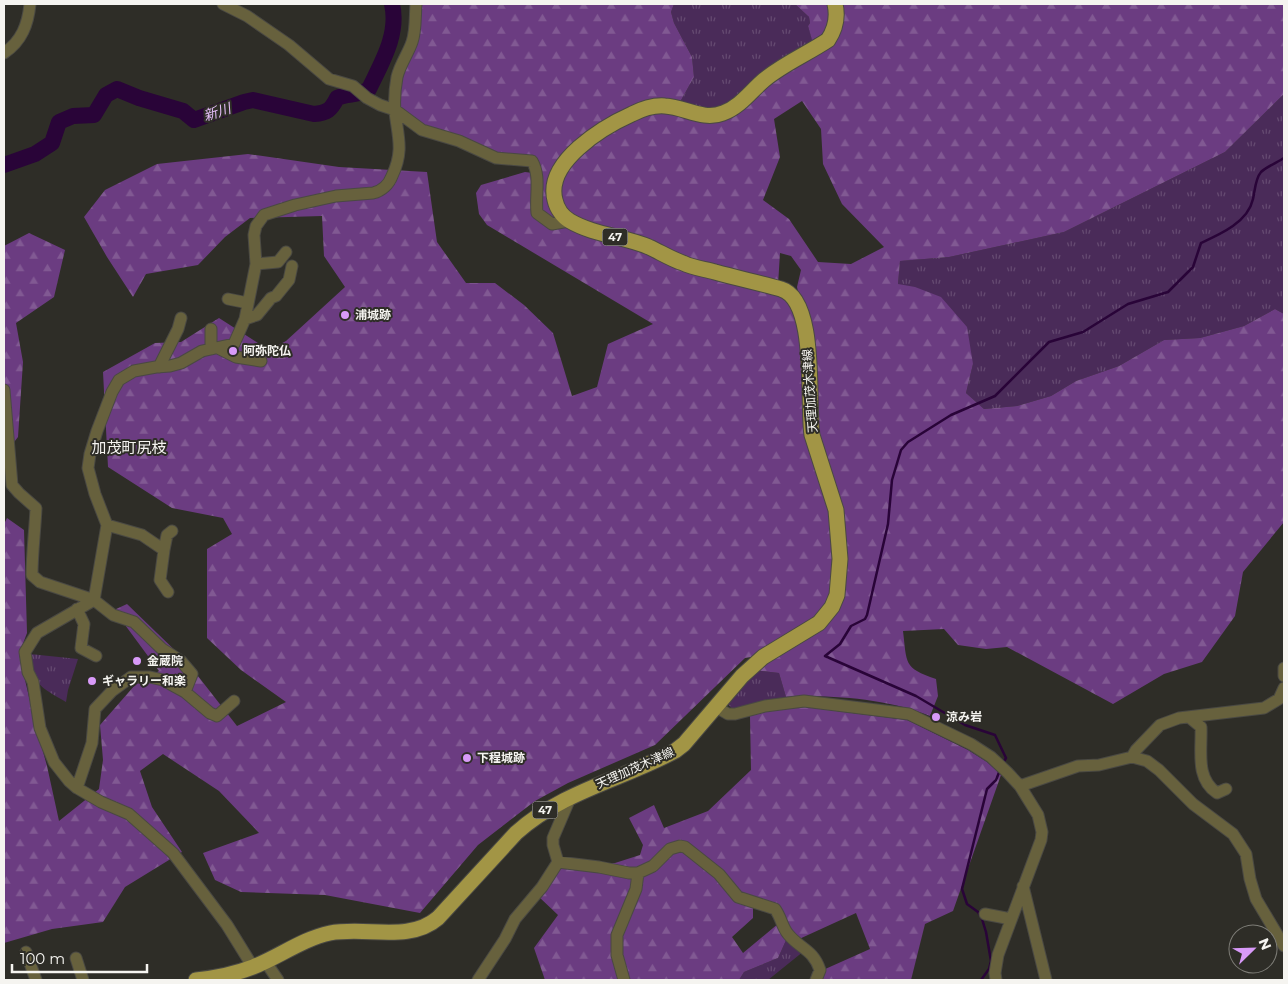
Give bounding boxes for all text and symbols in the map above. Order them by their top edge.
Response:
water label: 新川 [201,98,235,125]
road number: 47 [602,228,628,246]
place label: 浦城跡 [355,307,391,322]
marker: 浦城跡 [339,309,351,321]
place label: 阿弥陀仏 [243,343,291,358]
marker: 阿弥陀仏 [227,345,239,357]
street label: 天理加茂木津線 [799,349,820,433]
district label: 加茂町尻枝 [91,438,167,457]
place label: 金蔵院 [147,653,183,668]
marker: 金蔵院 [131,655,143,667]
place label: ギャラリー和楽 [102,673,186,688]
marker: ギャラリー和楽 [86,675,98,687]
place label: 涼み岩 [946,709,982,724]
marker: 涼み岩 [930,711,942,723]
street label: 天理加茂木津線 [593,744,676,791]
place label: 下程城跡 [477,750,525,765]
marker: 下程城跡 [461,752,473,764]
road number: 47 [532,802,558,818]
north arrow [1228,924,1278,974]
text: N [1254,935,1275,953]
scale bar [12,942,148,974]
text: 100 m [20,949,65,968]

